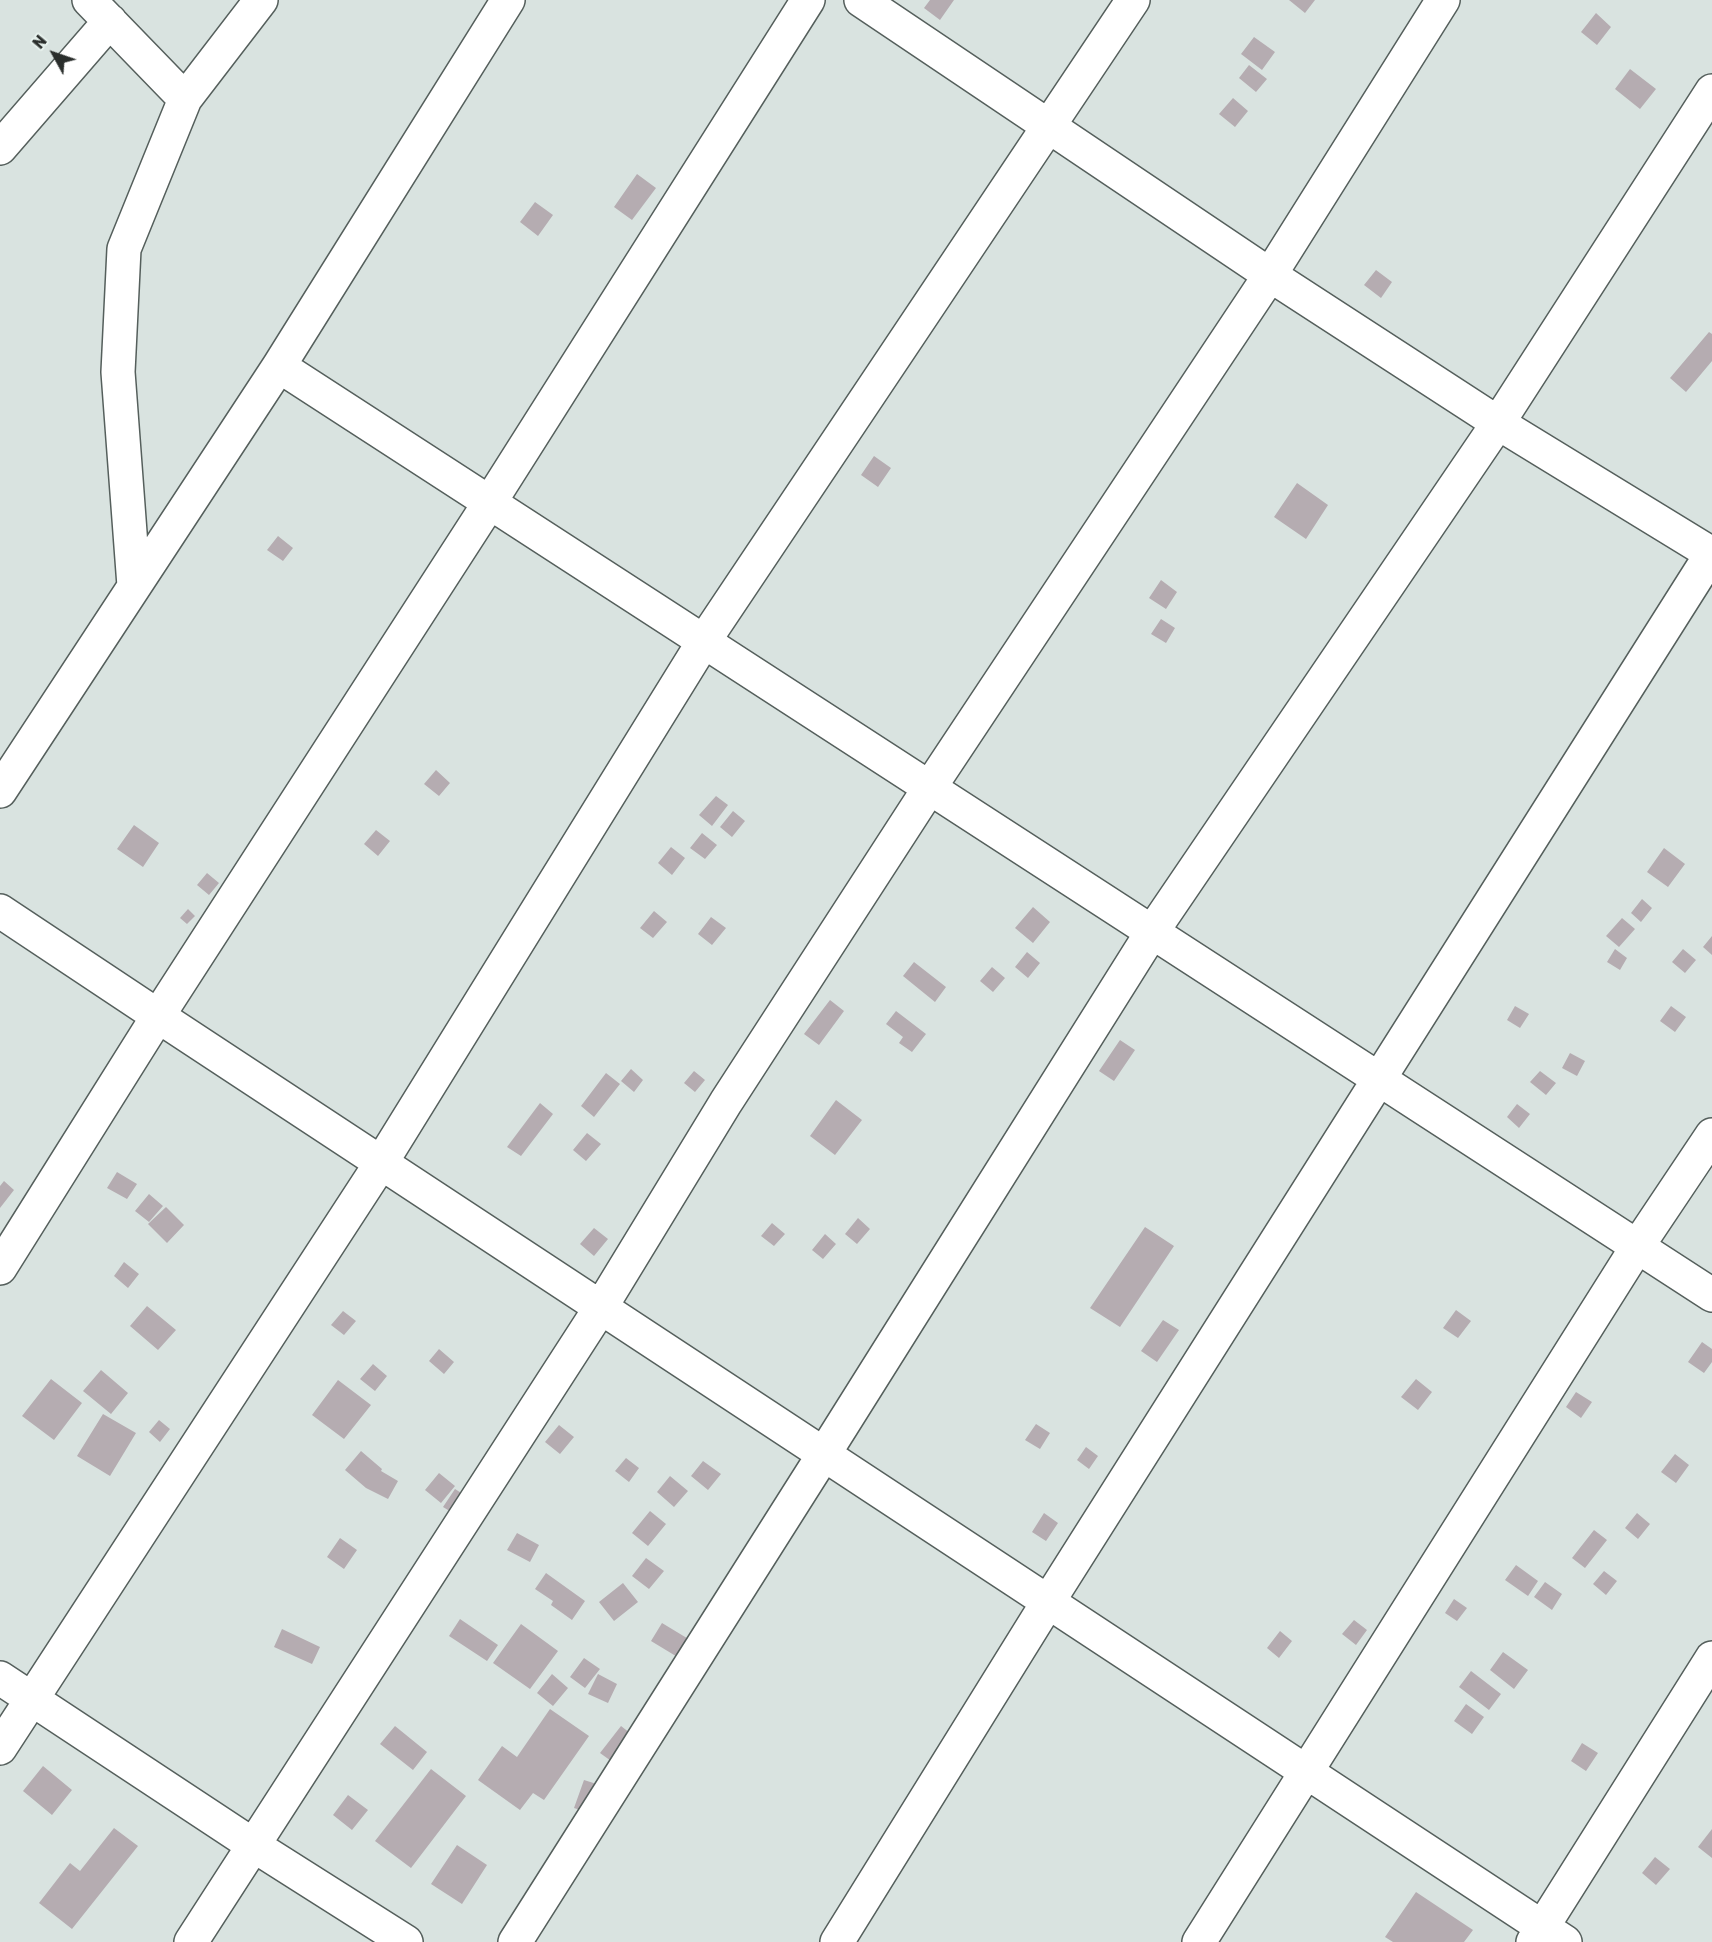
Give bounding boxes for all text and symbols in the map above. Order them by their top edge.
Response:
north arrow [24,24,84,84]
text: N [29,32,51,53]

